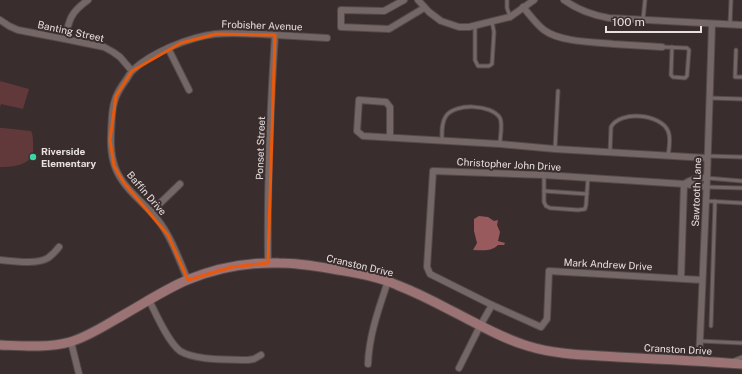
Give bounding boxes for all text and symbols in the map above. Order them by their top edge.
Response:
scale bar [606,8,701,34]
text: 100 m [612,15,645,29]
street label: Banting Street [37,18,106,44]
street label: Frobisher Avenue [221,18,303,32]
street label: Ponset Street [253,116,267,180]
place label: Riverside Elementary [41,145,97,169]
marker: Riverside Elementary [28,152,38,162]
street label: Christopher John Drive [456,155,562,173]
street label: Sawtooth Lane [689,157,703,227]
street label: Baffin Drive [125,169,170,218]
street label: Cranston Drive [325,251,395,279]
street label: Mark Andrew Drive [563,256,653,272]
street label: Cranston Drive [644,341,713,357]

